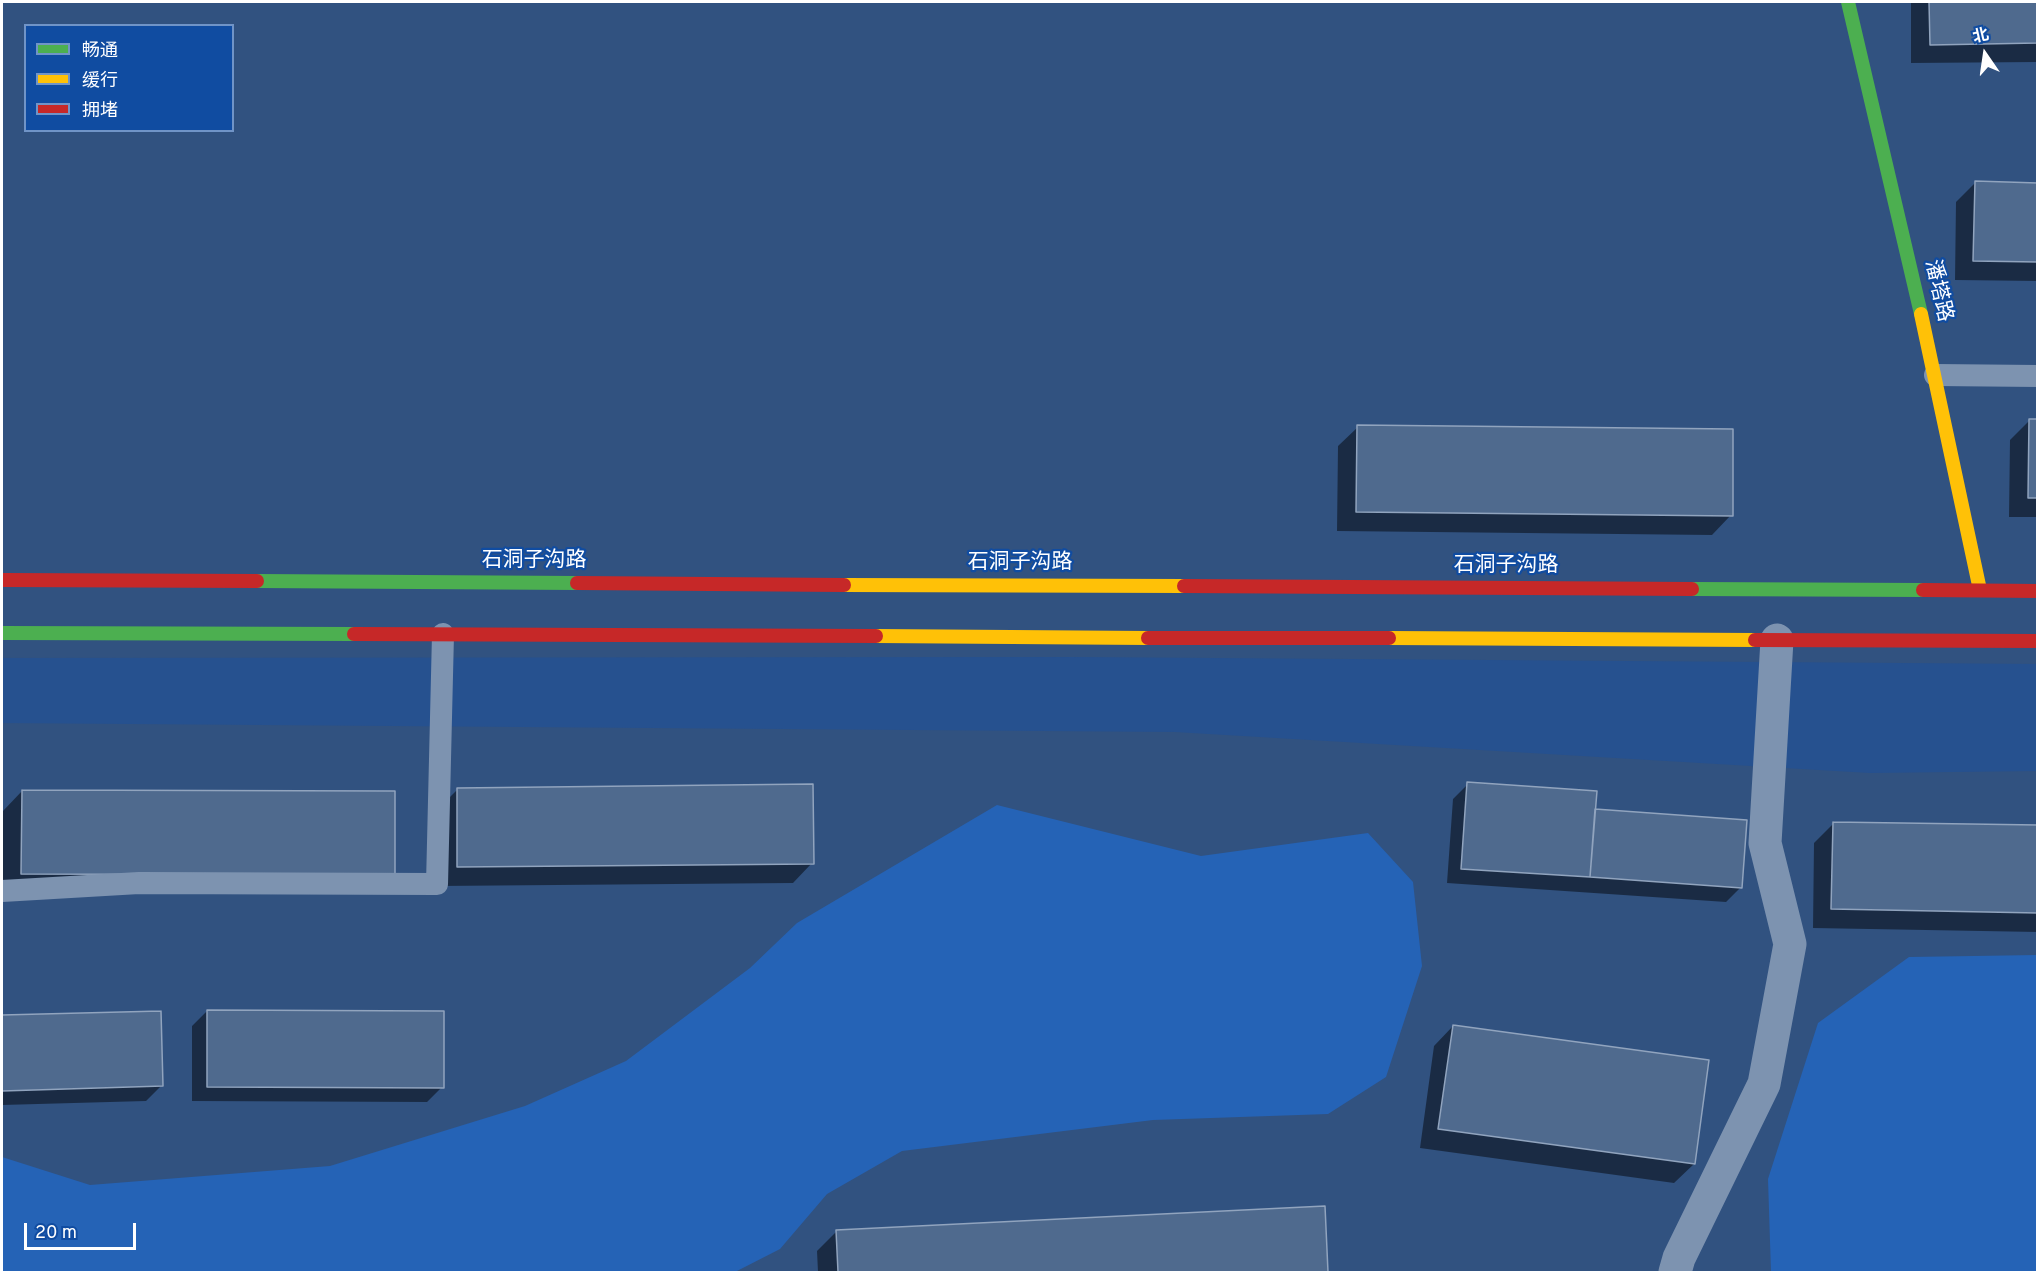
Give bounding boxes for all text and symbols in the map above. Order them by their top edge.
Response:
legend [24,24,234,132]
north arrow [1955,24,2015,84]
text: 北 [1971,25,1991,48]
text: 畅通 [82,40,118,63]
text: 缓行 [82,70,118,93]
text: 拥堵 [82,100,118,123]
street label: 潘塔路 [1918,257,1956,325]
street label: 石洞子沟路 [482,549,586,575]
street label: 石洞子沟路 [968,551,1072,577]
street label: 石洞子沟路 [1454,554,1558,580]
scale bar [27,1211,140,1249]
text: 20 m [35,1222,77,1245]

